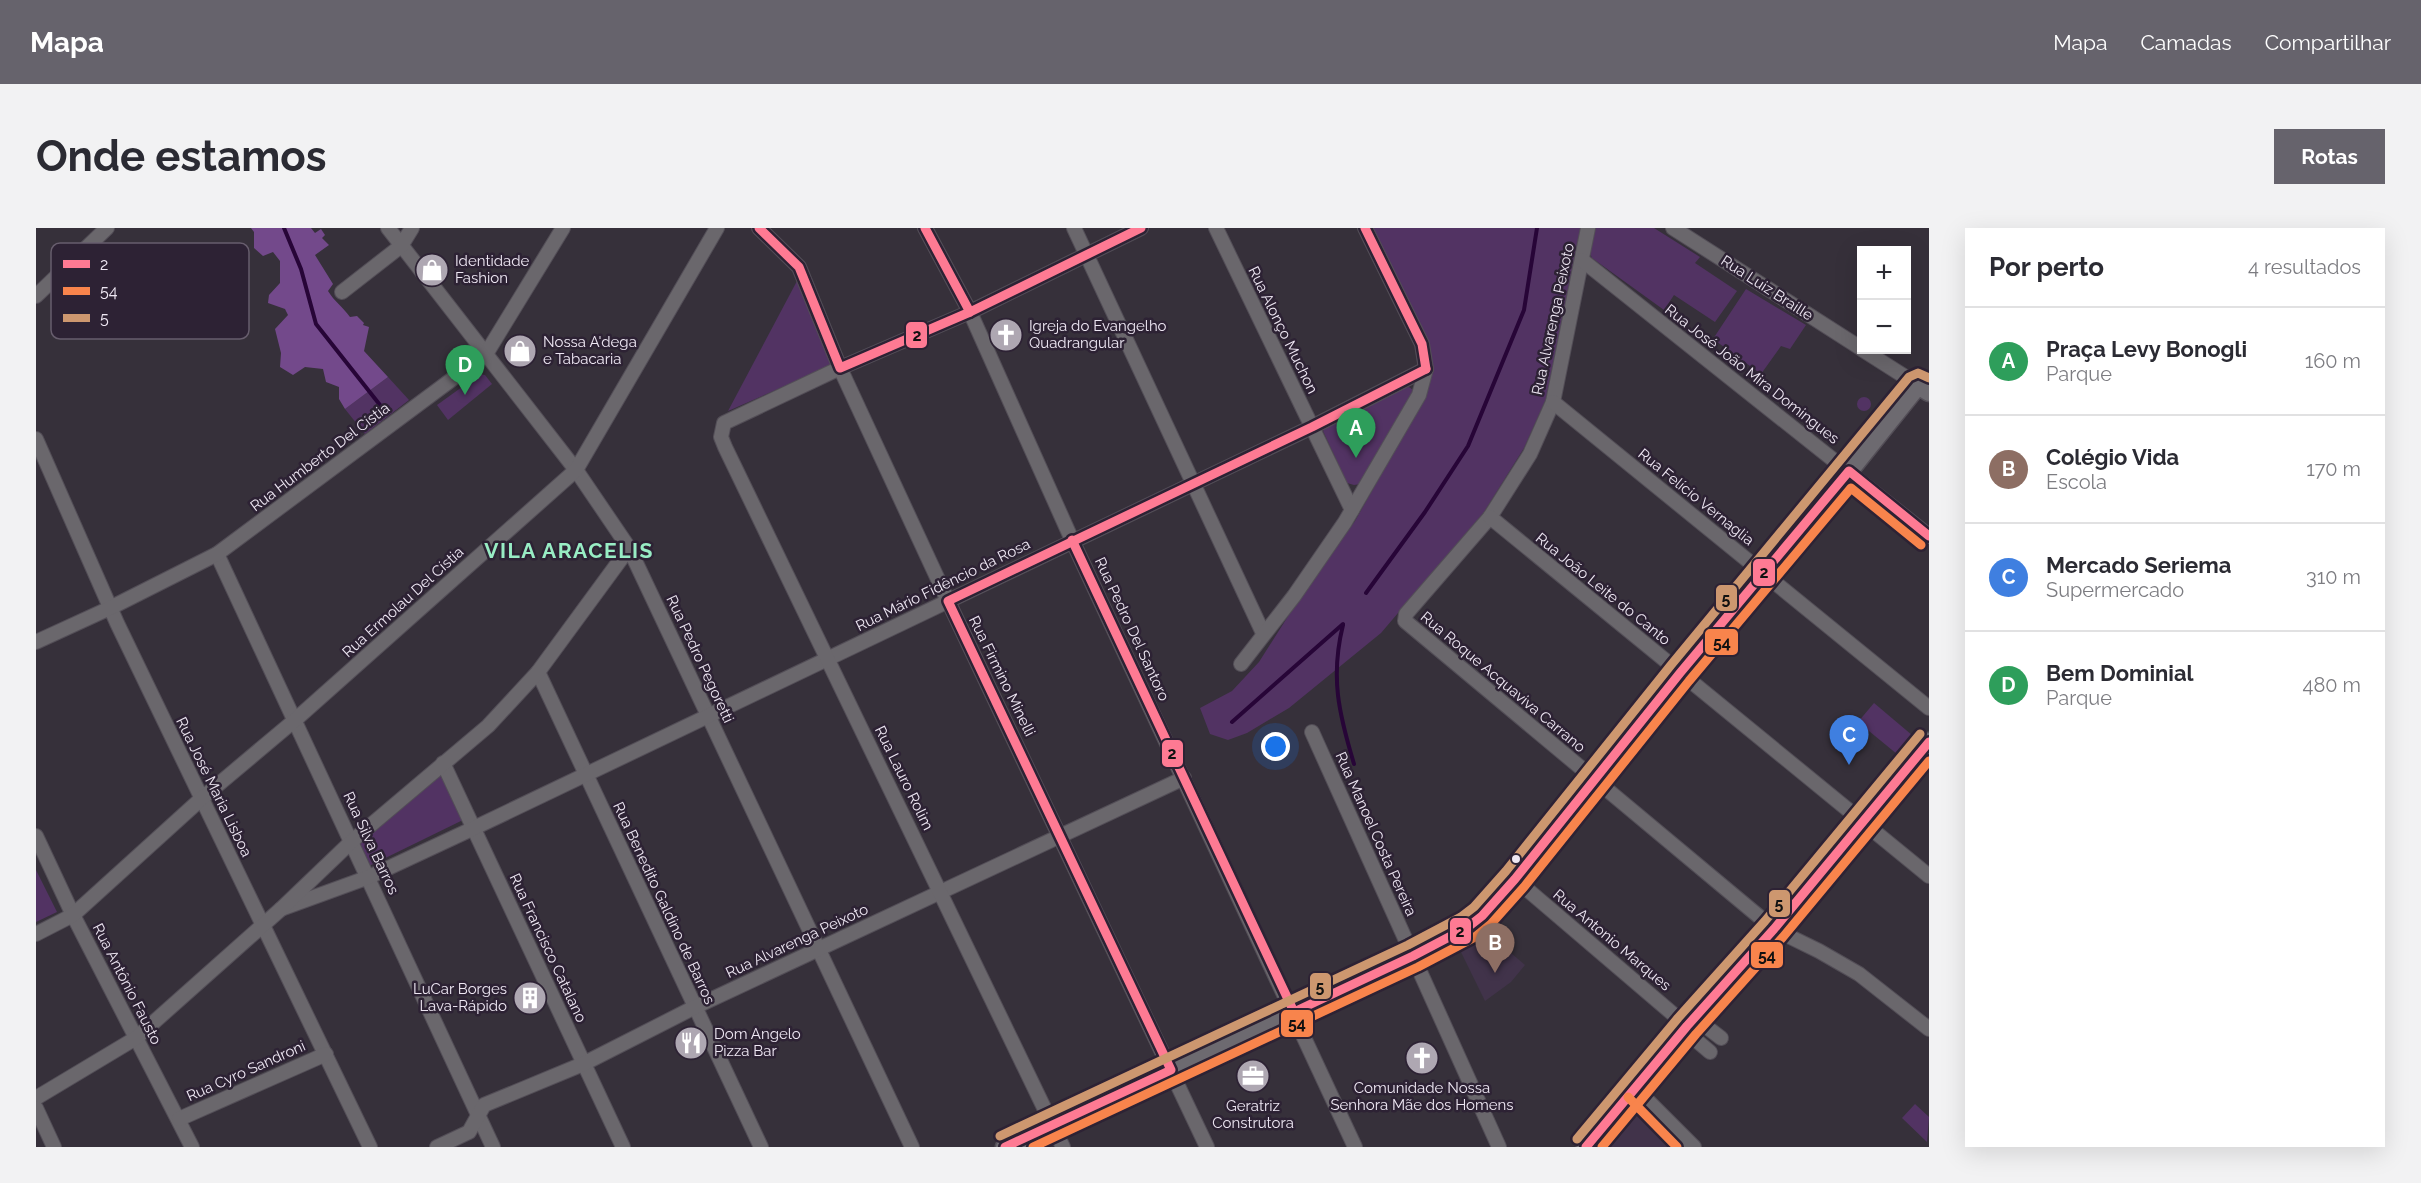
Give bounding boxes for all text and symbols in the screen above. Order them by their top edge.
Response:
text: Mapa [30,26,104,59]
text: Mapa [2053,30,2107,55]
text: Camadas [2140,30,2232,55]
text: Compartilhar [2265,30,2391,55]
button: Rotas [2274,129,2385,184]
text: Onde estamos [36,132,327,181]
street label: Rua Alvarenga Peixoto [1528,241,1578,397]
legend [51,243,249,339]
map controls [1857,246,1911,354]
button: + [1857,246,1911,300]
street label: Rua Luiz Braille [1718,251,1817,325]
shop icon: Identidade Fashion [414,252,450,288]
place label: Identidade Fashion [455,252,530,287]
text: Por perto [1989,252,2104,282]
text: 2 [100,255,108,274]
text: 4 resultados [2248,255,2361,279]
street label: Rua Alonço Muchon [1244,263,1322,397]
text: 54 [100,282,118,301]
street label: Rua José João Mira Domingues [1661,300,1843,448]
button: − [1857,300,1911,354]
text: 5 [100,309,109,328]
church icon: Igreja do Evangelho Quadrangular [988,317,1024,353]
place label: Igreja do Evangelho Quadrangular [1029,317,1167,352]
line badge: 2 [905,321,928,349]
text: 2 [912,326,922,345]
shop icon: Nossa A'dega e Tabacaria [502,333,538,369]
place label: Nossa A'dega e Tabacaria [543,333,637,368]
text: Praça Levy Bonogli [2046,336,2247,362]
pin: D [446,346,484,395]
text: A [2002,349,2015,373]
text: 160 m [2305,349,2361,373]
text: Parque [2046,362,2112,386]
street label: Rua Humberto Del Cístia [247,399,393,515]
pin: A [1336,408,1376,458]
text: Colégio Vida [2046,444,2179,470]
street label: Rua Felício Vernaglia [1634,445,1758,549]
text: B [2002,457,2015,481]
text: 170 m [2306,457,2361,481]
text: Escola [2046,470,2107,494]
street label: Rua João Leite do Canto [1532,529,1674,649]
street label: Rua Mário Fidêncio da Rosa [853,535,1033,635]
district label: VILA ARACELIS [484,538,654,563]
street label: Rua Ermolau Del Cístia [339,543,467,661]
text: Mercado Seriema [2046,552,2231,578]
street label: Rua Pedro Del Santoro [1091,554,1173,704]
line badge: 2 [1752,558,1776,587]
text: 2 [1759,563,1769,582]
text: C [2002,565,2015,589]
text: 310 m [2306,565,2361,589]
text: Supermercado [2046,578,2184,602]
line badge: 5 [1715,584,1738,612]
text: 5 [1722,589,1731,608]
street label: Rua Pedro Pegoretti [662,592,738,726]
street label: Rua Roque Acquaviva Carrano [1417,608,1589,756]
street label: Rua Firmino Minelli [965,613,1039,739]
line badge: 54 [1704,628,1739,656]
text: 54 [1713,633,1731,652]
text: Bem Dominial [2046,660,2194,686]
text: D [2001,673,2016,697]
text: 480 m [2303,673,2361,697]
text: Parque [2046,686,2112,710]
street label: Rua José Maria Lisboa [172,714,256,860]
pin: C [1830,716,1868,765]
street label: Rua Lauro Rolim [871,723,937,833]
your location [1261,732,1290,761]
line badge: 2 [1161,739,1184,768]
text: 2 [1167,744,1177,763]
street label: Rua Manoel Costa Pereira [1332,749,1420,919]
street label: Rua Silva Barros [339,789,403,897]
street label: Rua Benedito Galdino de Barros [609,799,719,1007]
unlabelled marker [1510,853,1522,865]
street label: Rua Francisco Catalano [506,871,590,1025]
street label: Rua Antonio Marques [1550,886,1674,994]
line badge: 5 [1768,889,1791,918]
text: 5 [1775,894,1784,913]
street label: Rua Alvarenga Peixoto [723,900,871,982]
line badge: 2 [1449,917,1472,945]
street label: Rua Antônio Fausto [89,920,165,1048]
text: 2 [1455,922,1465,941]
pin: B [1476,924,1514,973]
line badge: 54 [1750,941,1784,969]
text: 54 [1758,946,1776,965]
line badge: 5 [1309,972,1332,1000]
text: 5 [1316,977,1325,996]
place label: LuCar Borges Lava-Rápido [413,980,507,1015]
building icon: LuCar Borges Lava-Rápido [512,980,548,1016]
line badge: 54 [1280,1009,1314,1038]
text: 54 [1288,1014,1306,1033]
restaurant icon: Dom Angelo Pizza Bar [673,1025,709,1061]
place label: Dom Angelo Pizza Bar [714,1025,801,1060]
street label: Rua Cyro Sandroni [184,1037,308,1105]
church icon: Comunidade Nossa Senhora Mãe dos Homens [1404,1040,1440,1076]
office icon: Geratriz Construtora [1235,1058,1271,1094]
place label: Comunidade Nossa Senhora Mãe dos Homens [1330,1079,1514,1114]
place label: Geratriz Construtora [1212,1097,1294,1132]

